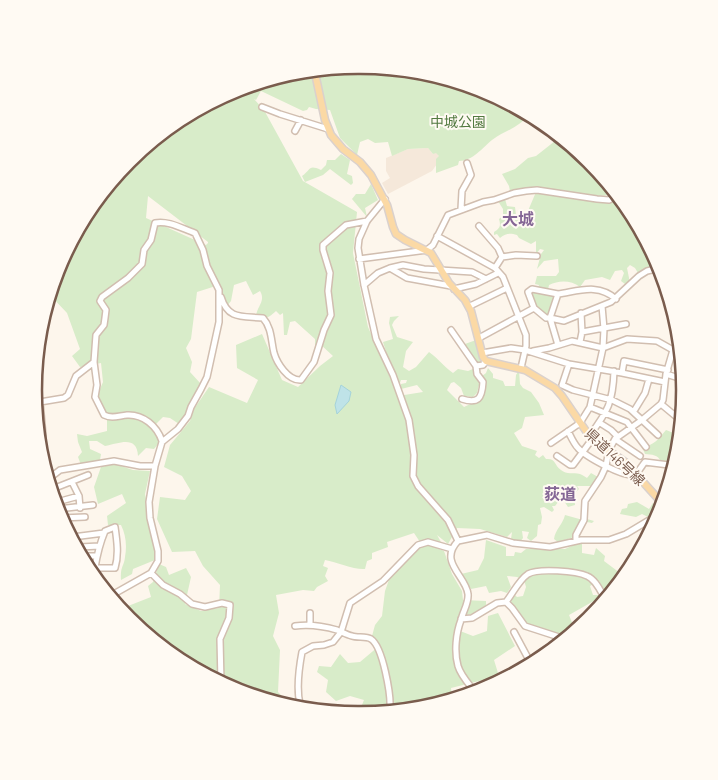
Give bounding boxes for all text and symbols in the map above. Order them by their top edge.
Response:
park label: 中城公園 [430,113,486,130]
district label: 大城 [502,209,534,228]
street label: 県道146号線 [582,425,649,489]
district label: 荻道 [544,484,576,503]

